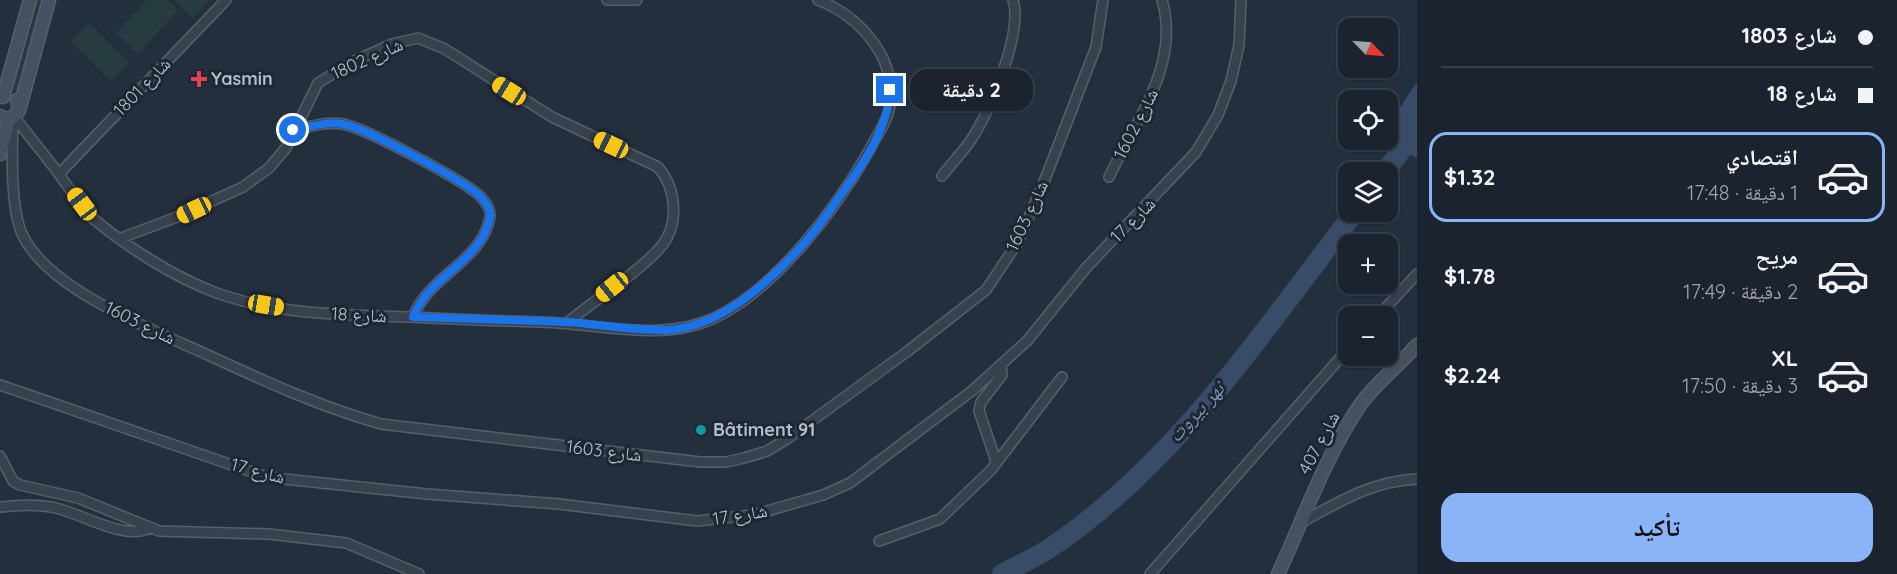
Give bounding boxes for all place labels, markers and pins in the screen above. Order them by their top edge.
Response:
place label: Yasmin [211,67,273,90]
marker: Yasmin [192,72,206,86]
place label: Bâtiment 91 [713,418,815,441]
marker: Bâtiment 91 [694,423,708,437]

